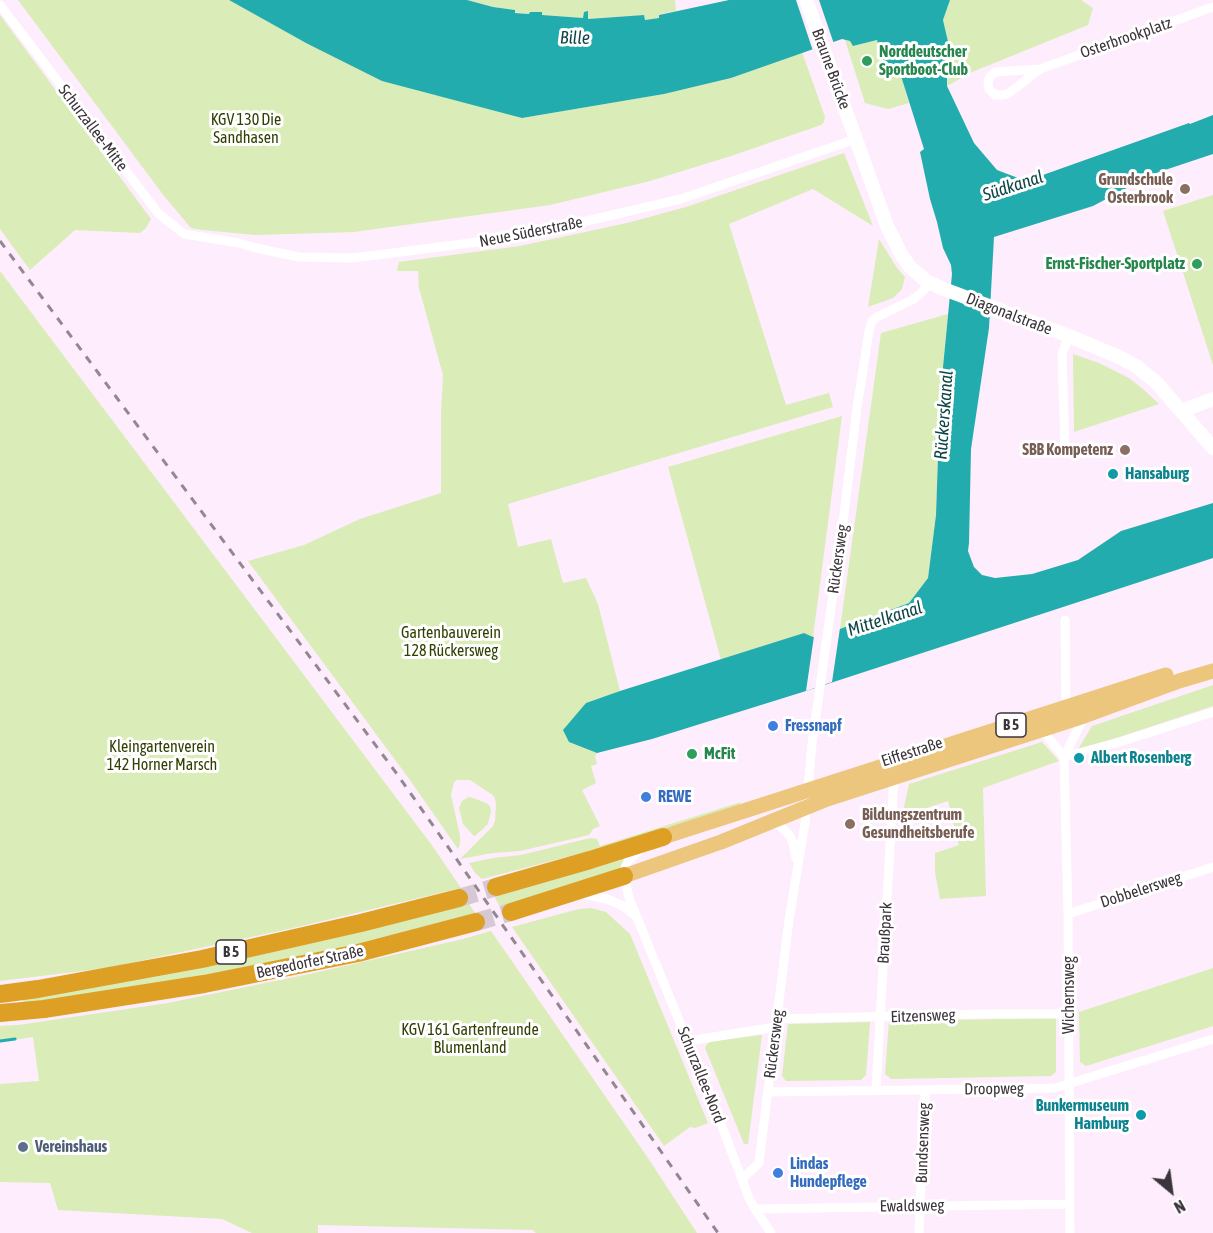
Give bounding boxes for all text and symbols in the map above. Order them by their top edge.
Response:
street label: Osterbrookplatz [1078,13,1174,63]
street label: Braune Brücke [808,26,854,112]
water label: Bille [560,27,590,49]
place label: Norddeutscher Sportboot-Club [879,42,968,80]
marker: Norddeutscher Sportboot-Club [860,54,874,68]
street label: Schurzallee-Mitte [54,81,132,175]
park label: KGV 130 Die Sandhasen [211,110,281,148]
water label: Südkanal [980,166,1046,206]
place label: Grundschule Osterbrook [1098,170,1173,208]
marker: Grundschule Osterbrook [1178,182,1192,196]
street label: Neue Süderstraße [478,213,584,251]
place label: Ernst-Fischer-Sportplatz [1045,254,1185,274]
marker: Ernst-Fischer-Sportplatz [1190,257,1204,271]
street label: Diagonalstraße [963,289,1055,339]
water label: Rückerskanal [930,370,958,460]
place label: SBB Kompetenz [1022,440,1113,460]
marker: SBB Kompetenz [1118,443,1132,457]
place label: Hansaburg [1125,464,1189,484]
marker: Hansaburg [1106,467,1120,481]
street label: Rückersweg [824,523,852,595]
water label: Mittelkanal [845,597,925,641]
park label: Gartenbauverein 128 Rückersweg [401,623,501,661]
road number: B 5 [996,713,1026,737]
place label: Fressnapf [785,716,842,736]
marker: Fressnapf [766,719,780,733]
street label: Eiffestraße [879,733,945,771]
park label: Kleingartenverein 142 Horner Marsch [107,737,217,775]
place label: McFit [704,744,735,764]
marker: McFit [685,747,699,761]
place label: Albert Rosenberg [1091,748,1191,768]
marker: Albert Rosenberg [1072,751,1086,765]
place label: REWE [658,787,691,807]
marker: REWE [639,790,653,804]
place label: Bildungszentrum Gesundheitsberufe [862,805,974,843]
marker: Bildungszentrum Gesundheitsberufe [843,817,857,831]
street label: Dobbelersweg [1098,868,1184,912]
street label: Braußpark [874,902,896,964]
road number: B 5 [216,940,246,964]
street label: Bergedorfer Straße [255,941,365,983]
street label: Wichernsweg [1059,956,1079,1034]
street label: Eitzensweg [890,1005,956,1027]
street label: Rückersweg [760,1008,788,1080]
park label: KGV 161 Gartenfreunde Blumenland [401,1020,539,1058]
street label: Schurzallee-Nord [673,1024,729,1126]
street label: Droopweg [964,1079,1024,1099]
place label: Bunkermuseum Hamburg [1036,1096,1129,1134]
street label: Bundsensweg [912,1102,934,1184]
marker: Bunkermuseum Hamburg [1134,1108,1148,1122]
place label: Vereinshaus [35,1137,107,1157]
marker: Vereinshaus [16,1140,30,1154]
place label: Lindas Hundepflege [790,1154,867,1192]
north arrow [1141,1161,1201,1221]
marker: Lindas Hundepflege [771,1166,785,1180]
street label: Ewaldsweg [880,1196,944,1216]
text: N [1171,1197,1188,1217]

